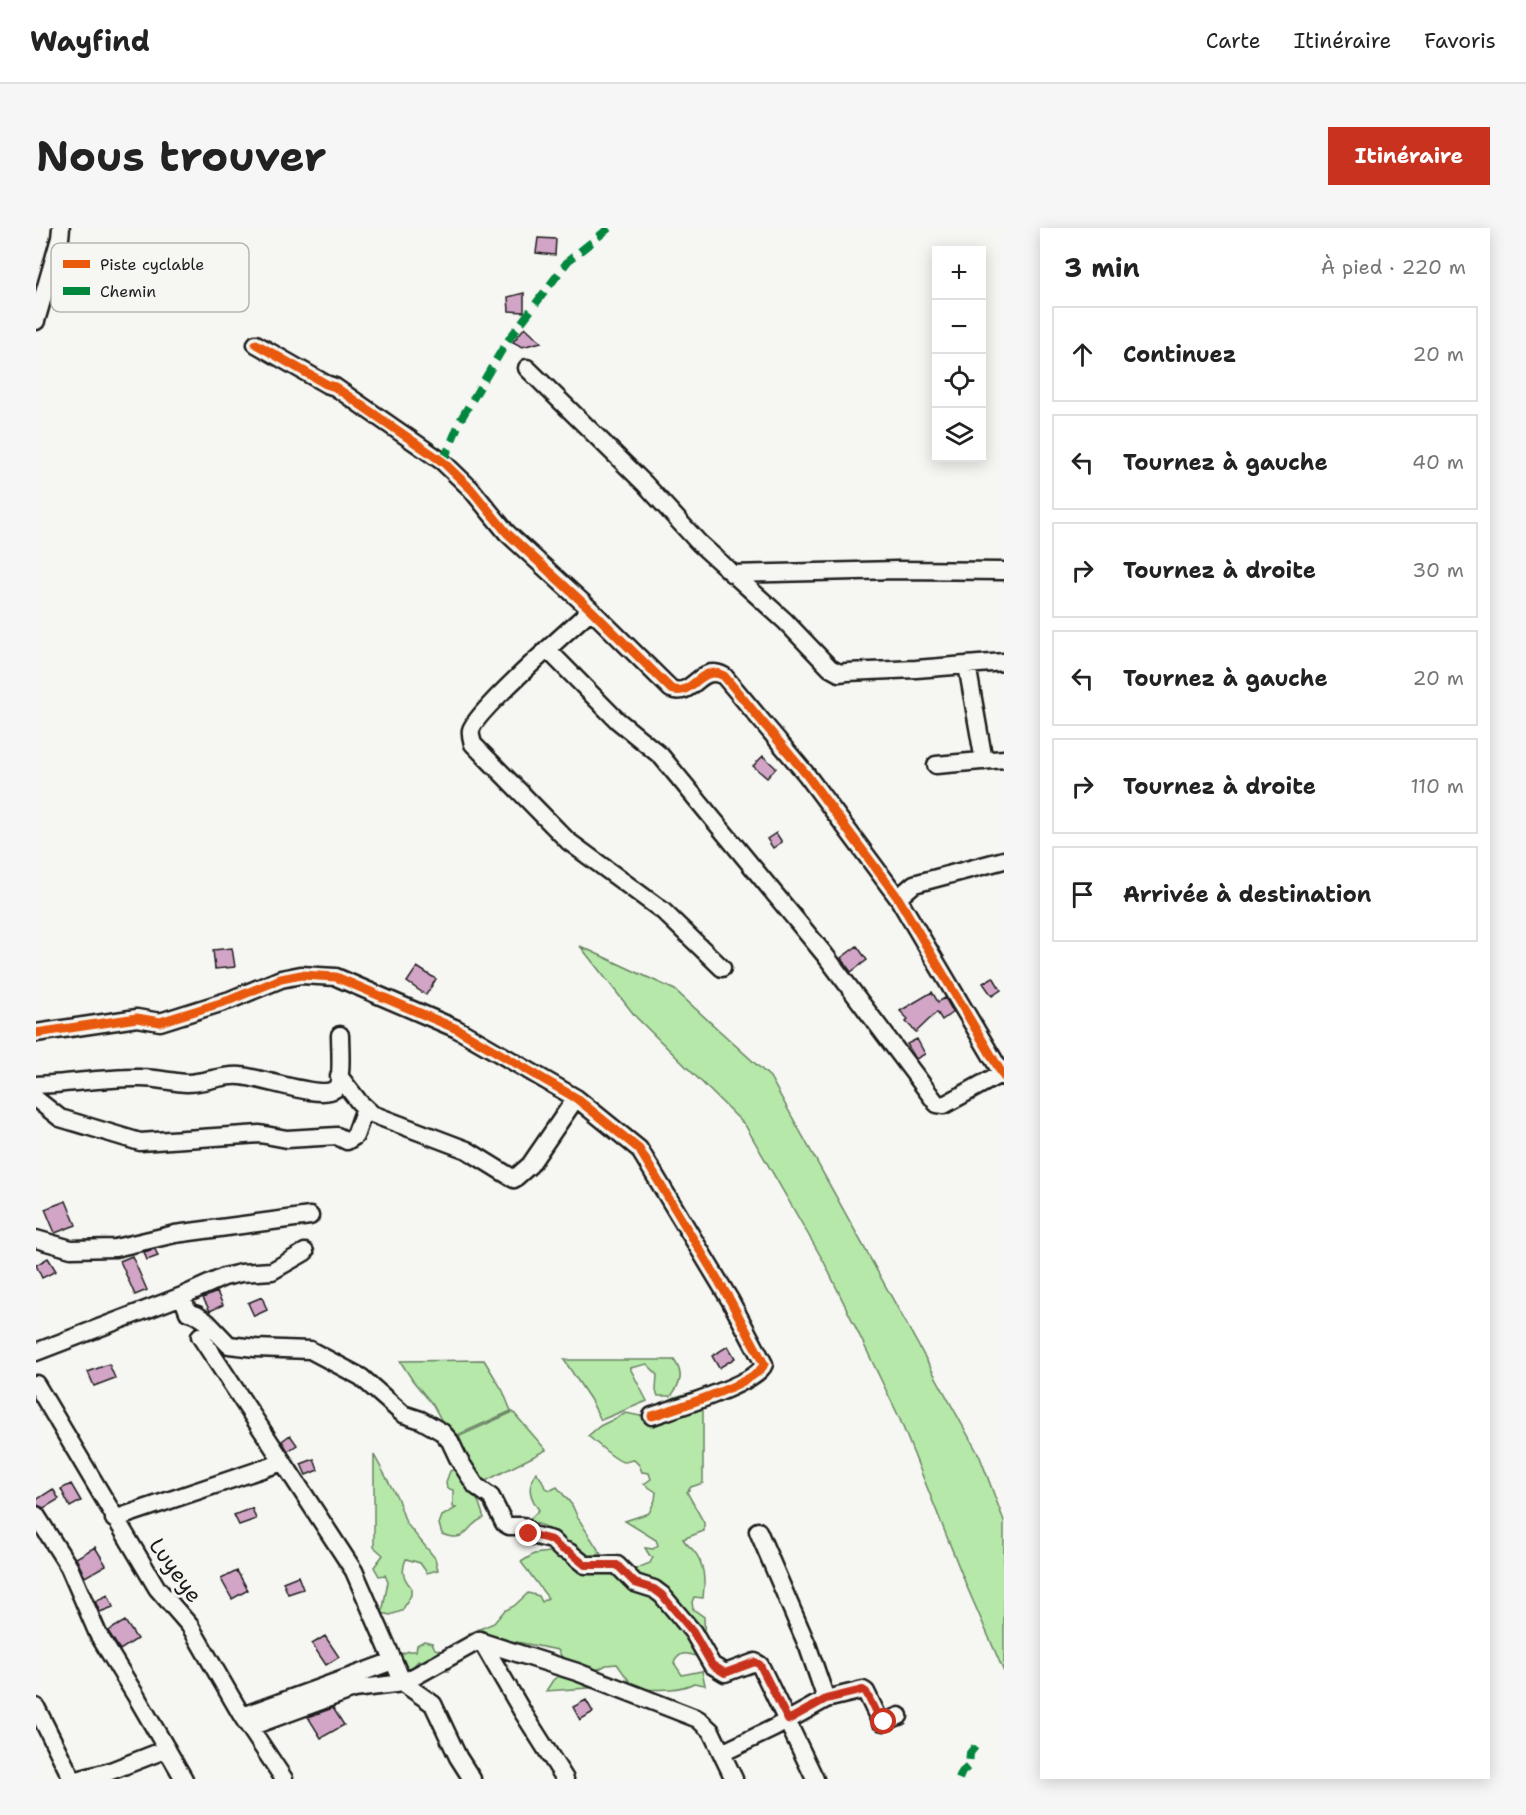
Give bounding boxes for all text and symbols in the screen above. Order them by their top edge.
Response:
text: Wayfind [30,22,150,60]
text: Carte [1206,27,1261,55]
text: Itinéraire [1294,27,1391,55]
text: Favoris [1424,27,1496,55]
button: Itinéraire [1328,127,1490,185]
text: Nous trouver [36,128,326,184]
legend [51,243,249,312]
map controls [932,246,986,462]
button: + [932,246,986,300]
text: 3 min [1064,250,1140,285]
text: Piste cyclable [100,254,204,275]
text: À pied · 220 m [1321,254,1466,280]
text: Chemin [100,281,156,302]
button: − [932,300,986,354]
icon: ahead [1066,338,1099,371]
text: Continuez [1123,340,1236,369]
text: 20 m [1413,341,1464,367]
button: locate [932,354,986,408]
button: layers [932,408,986,462]
icon: left [1066,446,1099,479]
text: Tournez à gauche [1123,448,1328,477]
text: 40 m [1412,449,1464,475]
icon: right [1066,554,1099,587]
text: Tournez à droite [1123,556,1316,585]
text: 30 m [1412,557,1464,583]
icon: left [1066,662,1099,695]
text: Tournez à gauche [1123,664,1328,693]
text: 20 m [1413,665,1464,691]
icon: right [1066,770,1099,803]
text: Tournez à droite [1123,772,1316,801]
text: 110 m [1410,773,1464,799]
icon: arrive [1066,878,1099,911]
text: Arrivée à destination [1123,880,1371,909]
route end [515,1520,541,1546]
street label: Luyeye [142,1532,209,1609]
route start [870,1708,896,1734]

